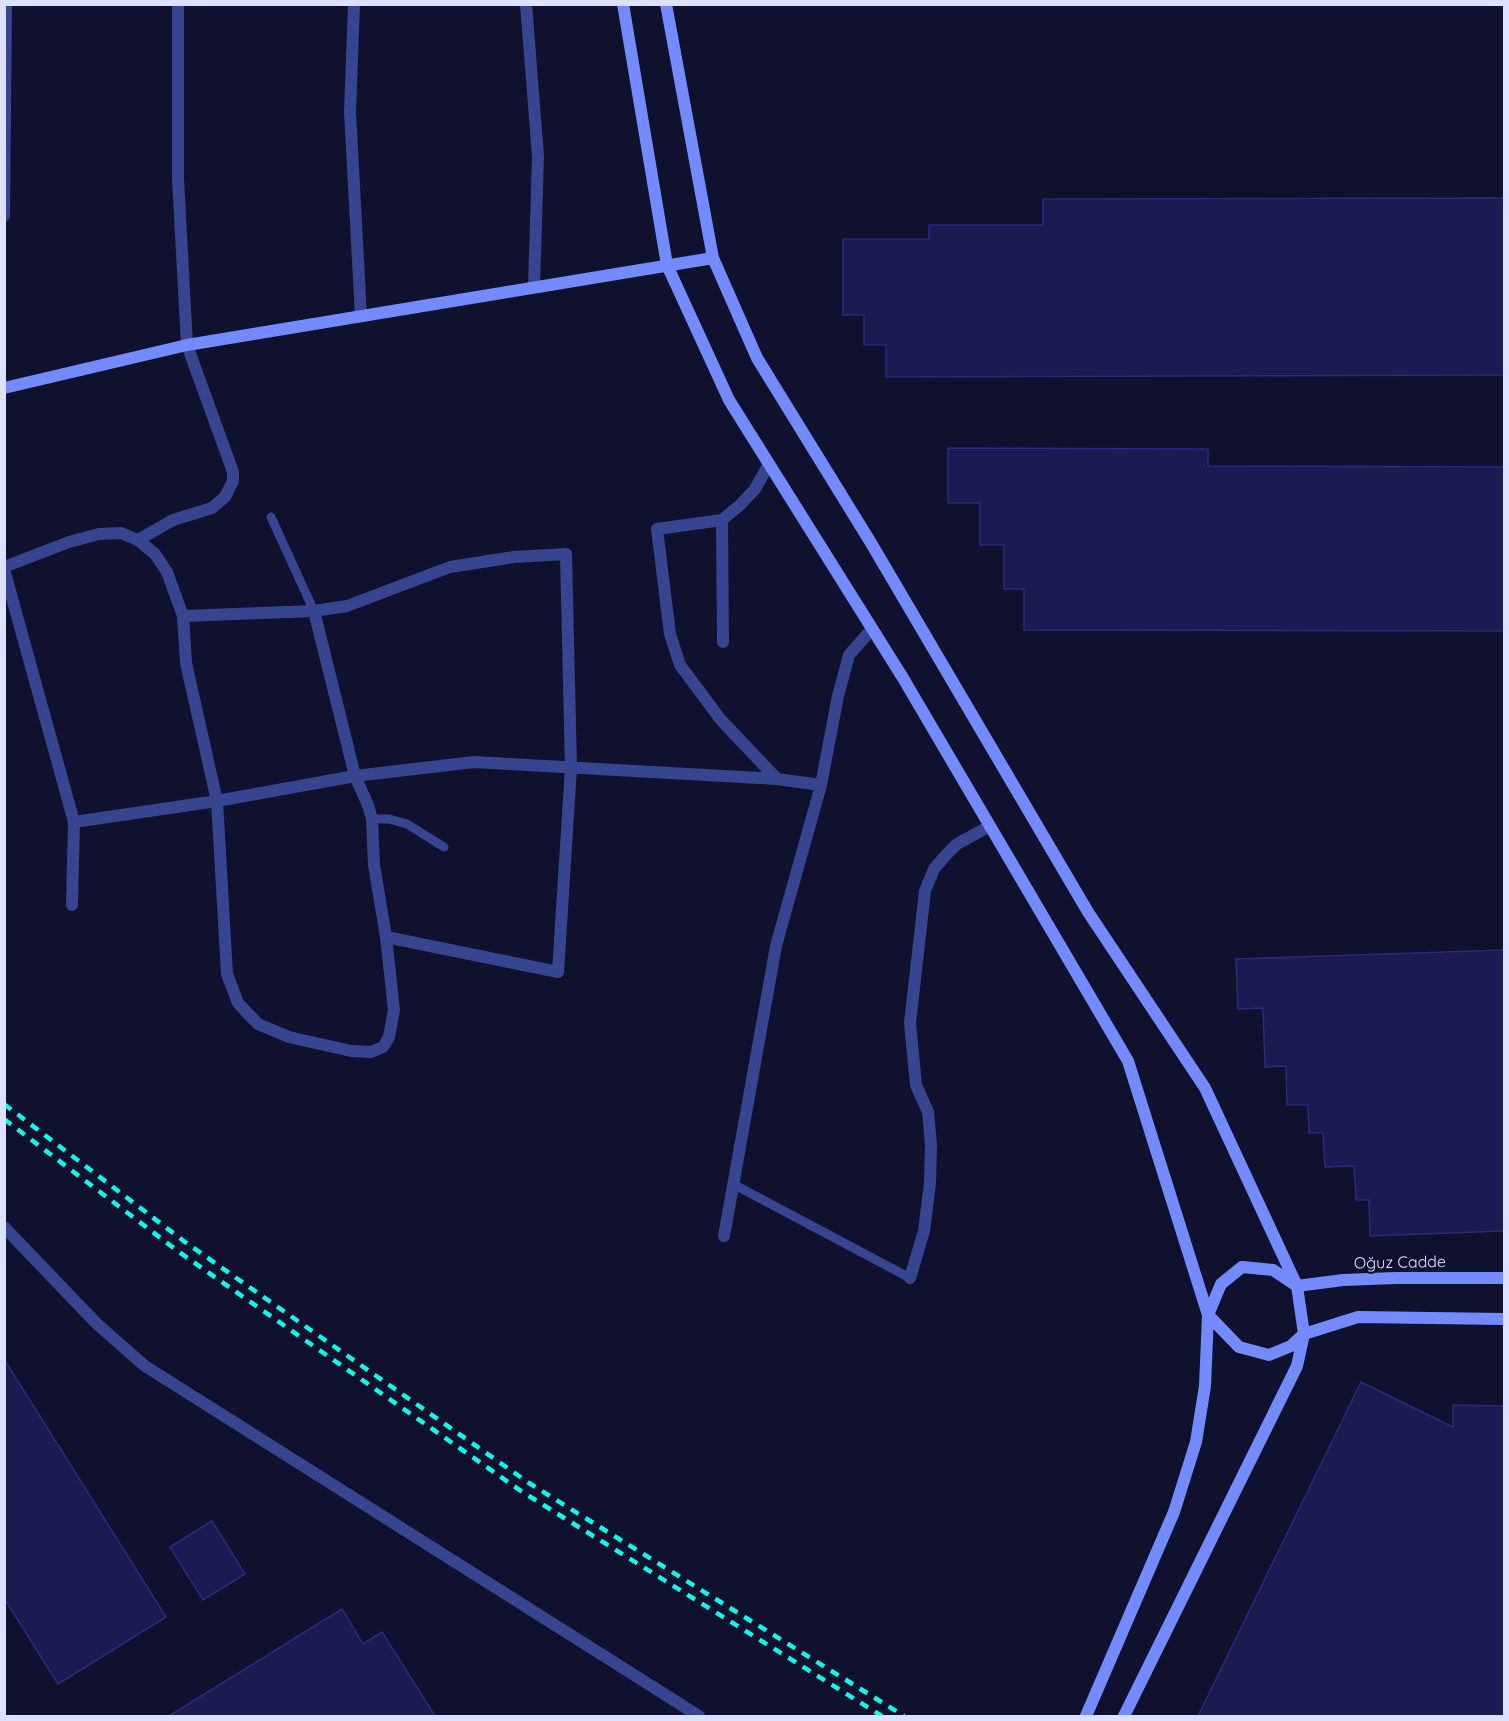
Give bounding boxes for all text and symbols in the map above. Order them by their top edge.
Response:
street label: Oğuz Cadde [1354,1253,1446,1273]

